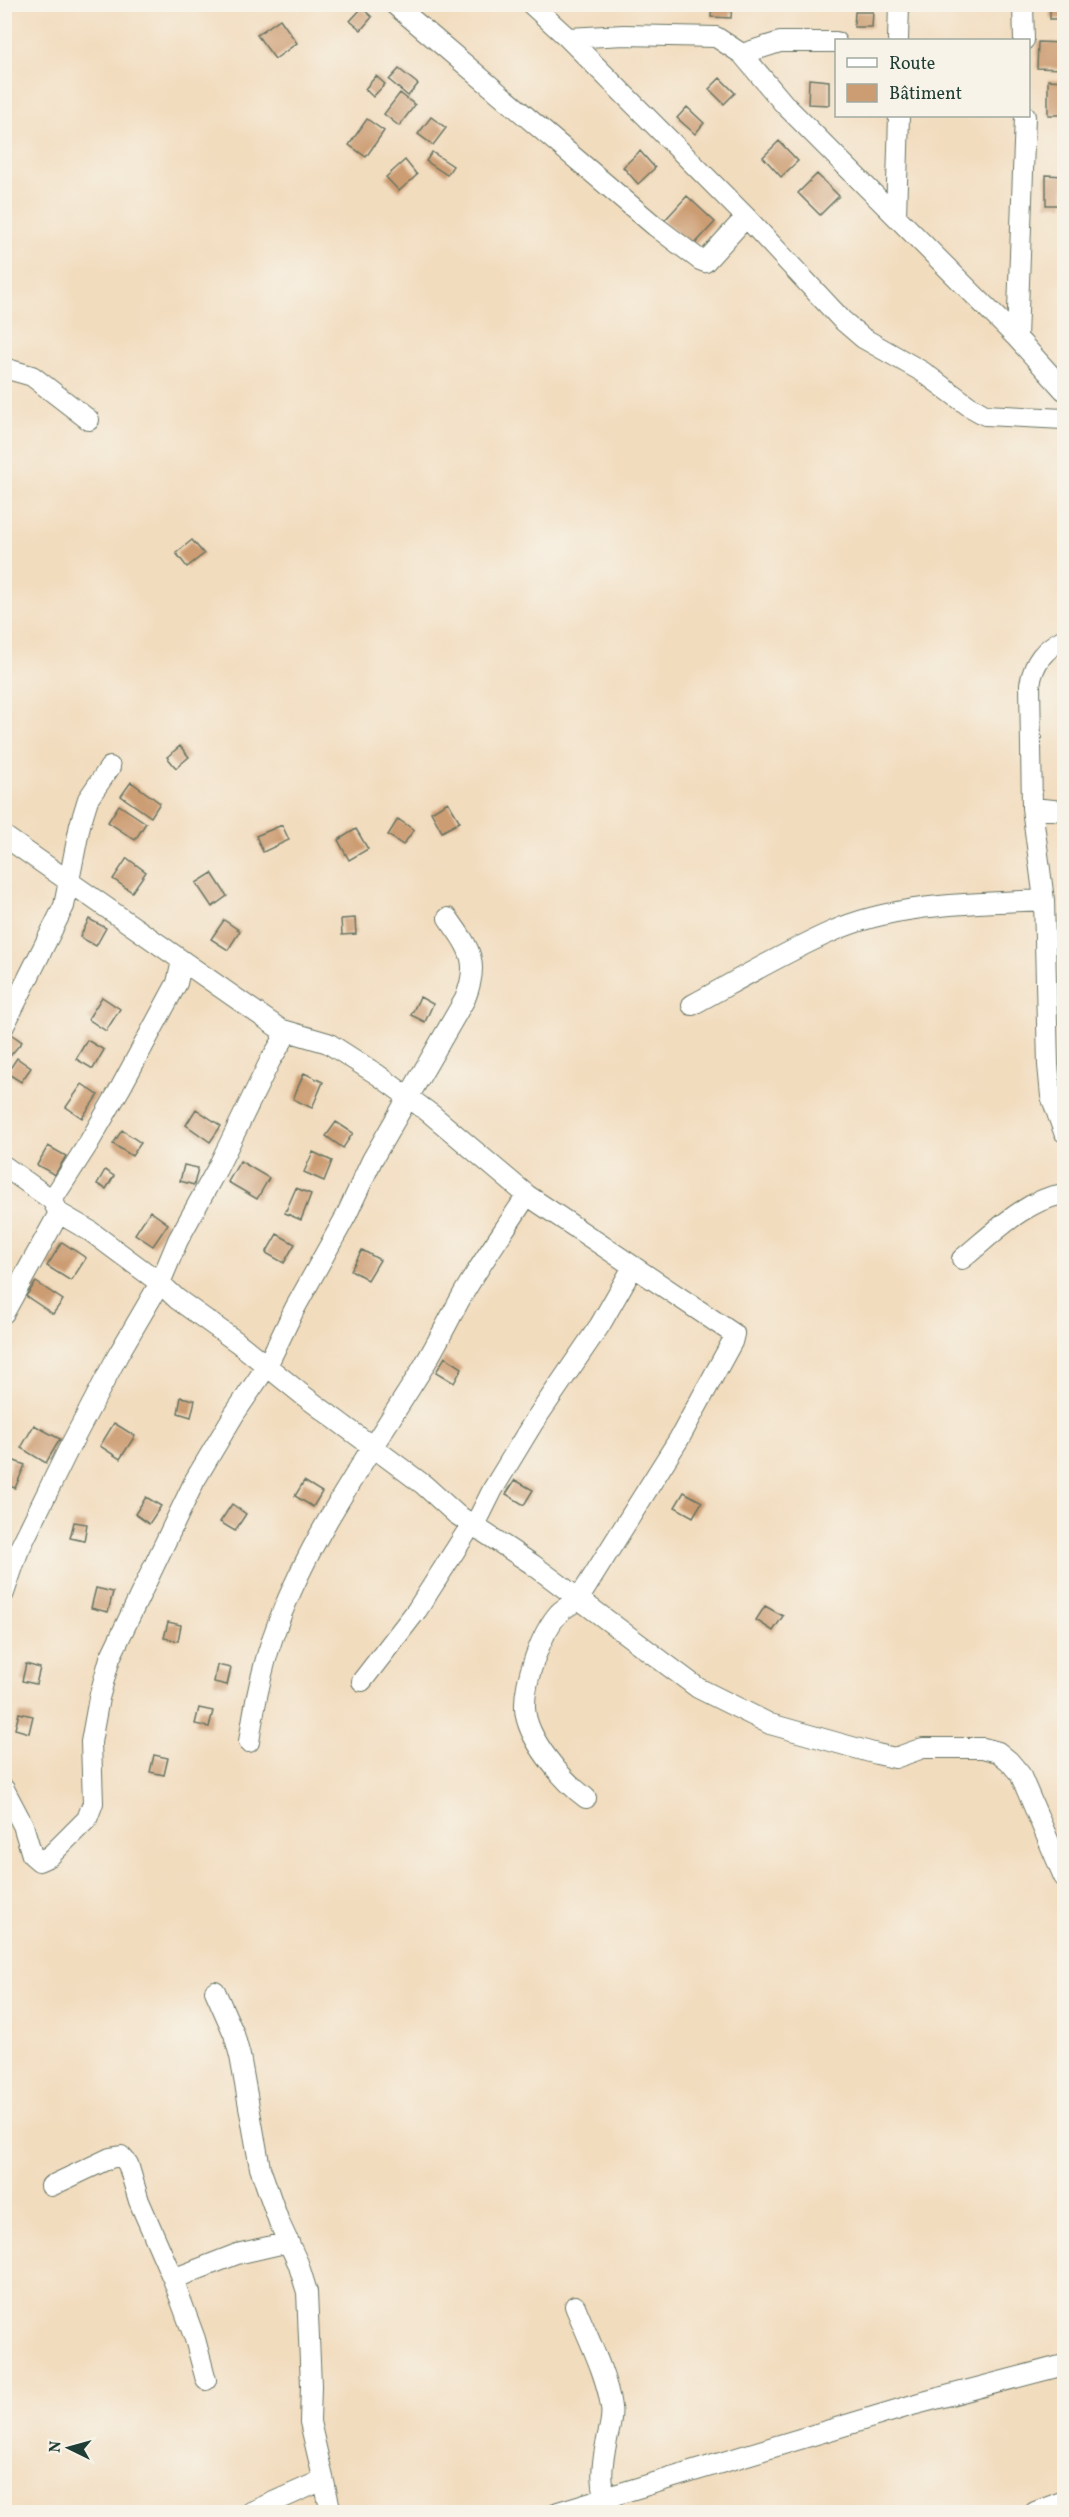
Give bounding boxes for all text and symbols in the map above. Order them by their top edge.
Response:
legend [835,39,1030,117]
text: Route [889,52,935,77]
text: Bâtiment [889,82,962,107]
north arrow [39,2418,99,2478]
text: N [45,2440,68,2454]

